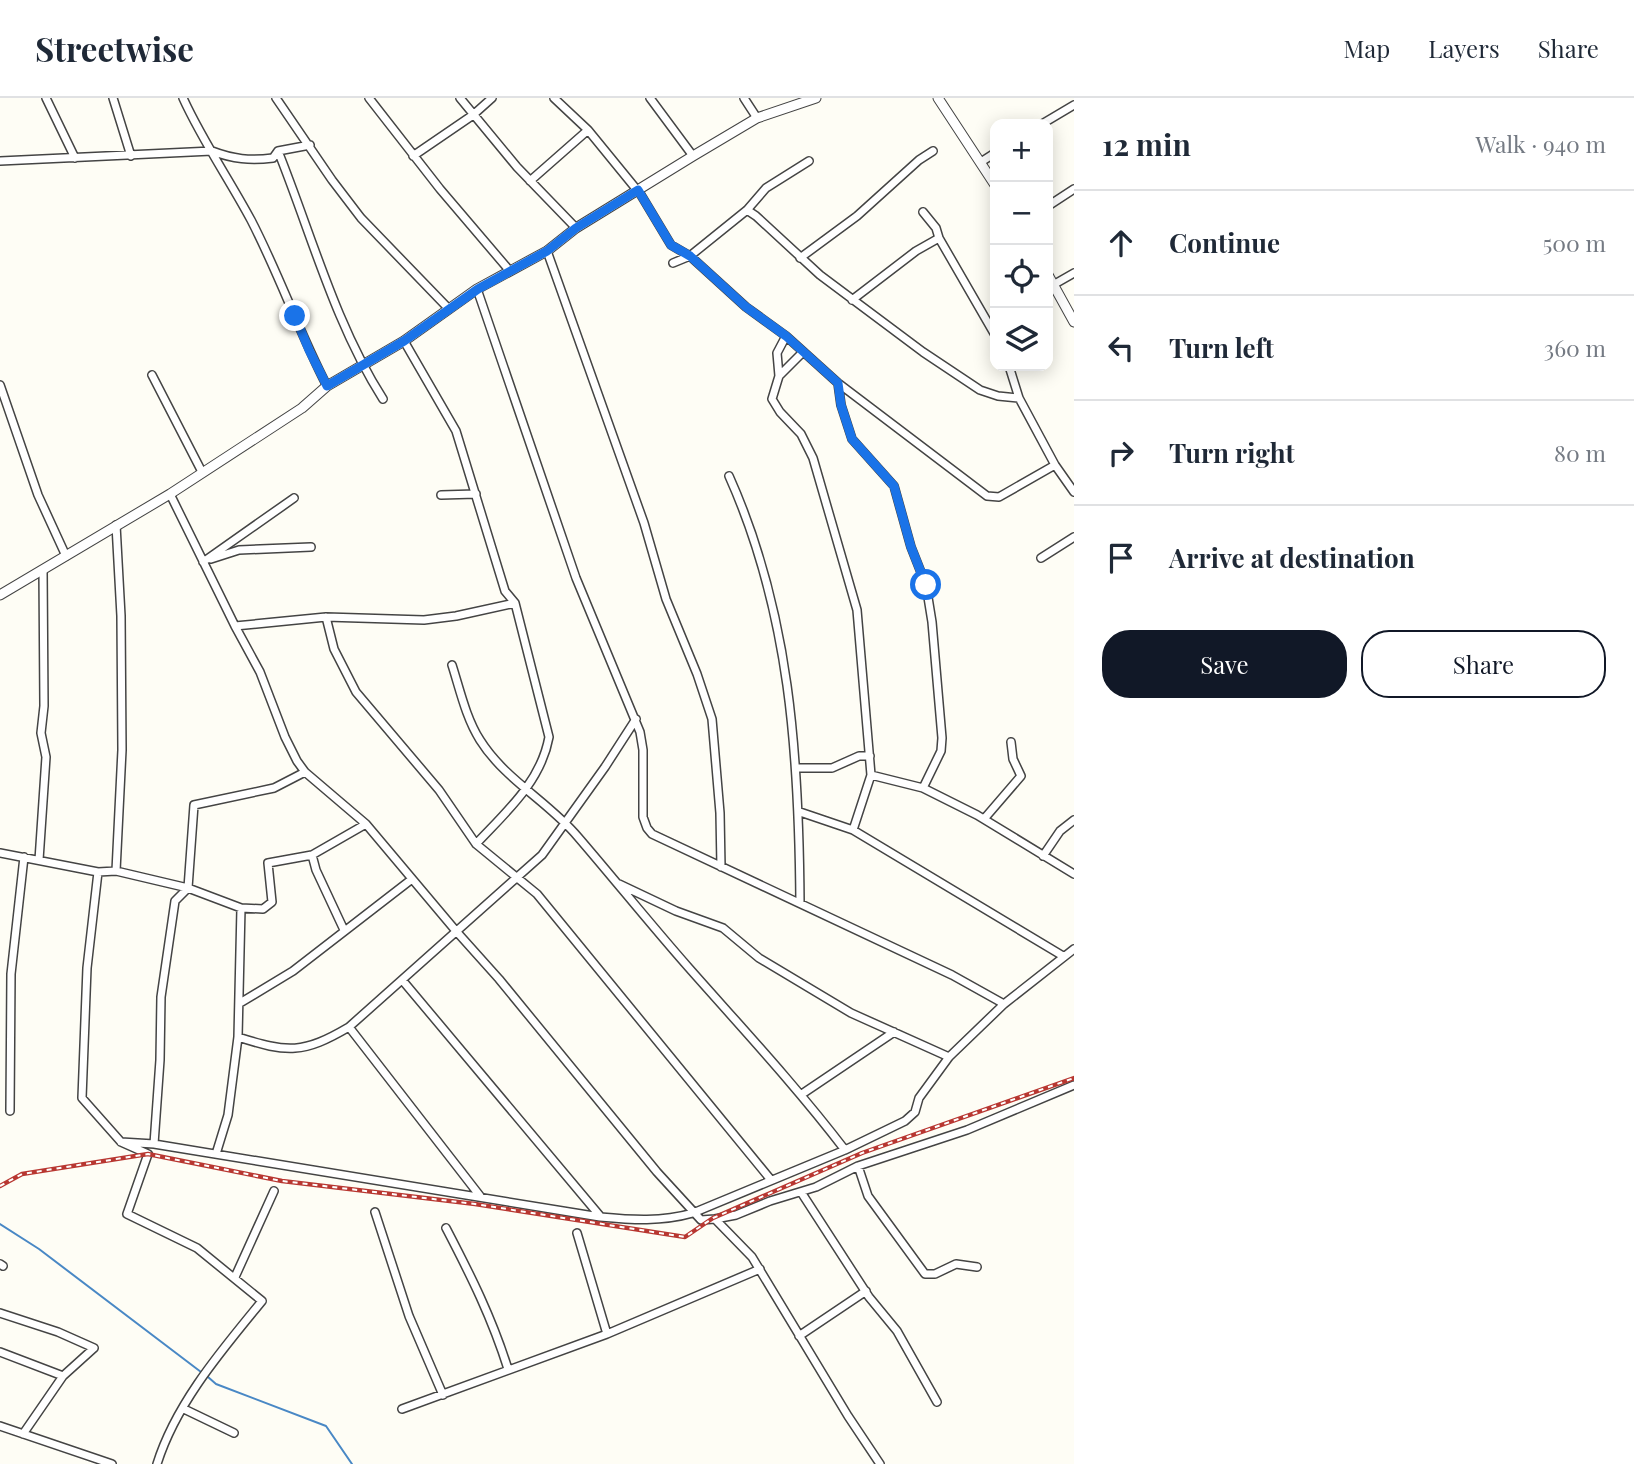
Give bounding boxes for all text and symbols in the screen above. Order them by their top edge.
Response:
text: Streetwise [35,26,194,70]
text: Map [1344,32,1390,64]
text: Layers [1428,32,1500,64]
text: Share [1538,32,1599,64]
map controls [990,119,1053,371]
button: + [990,119,1053,182]
text: 12 min [1102,124,1191,164]
text: Walk · 940 m [1475,128,1606,159]
button: − [990,182,1053,245]
icon: ahead [1102,224,1140,262]
text: Continue [1169,225,1280,260]
text: 500 m [1543,227,1606,258]
button: locate [990,245,1053,308]
route end [279,300,310,331]
button: layers [990,308,1053,371]
icon: left [1102,329,1140,367]
text: Turn left [1169,330,1274,365]
text: 360 m [1544,332,1606,363]
icon: right [1102,434,1140,472]
text: Turn right [1169,435,1295,470]
text: 80 m [1554,437,1606,468]
icon: arrive [1102,539,1140,577]
text: Arrive at destination [1169,540,1415,575]
route start [910,569,941,600]
button: Save [1102,630,1347,698]
button: Share [1361,630,1606,698]

